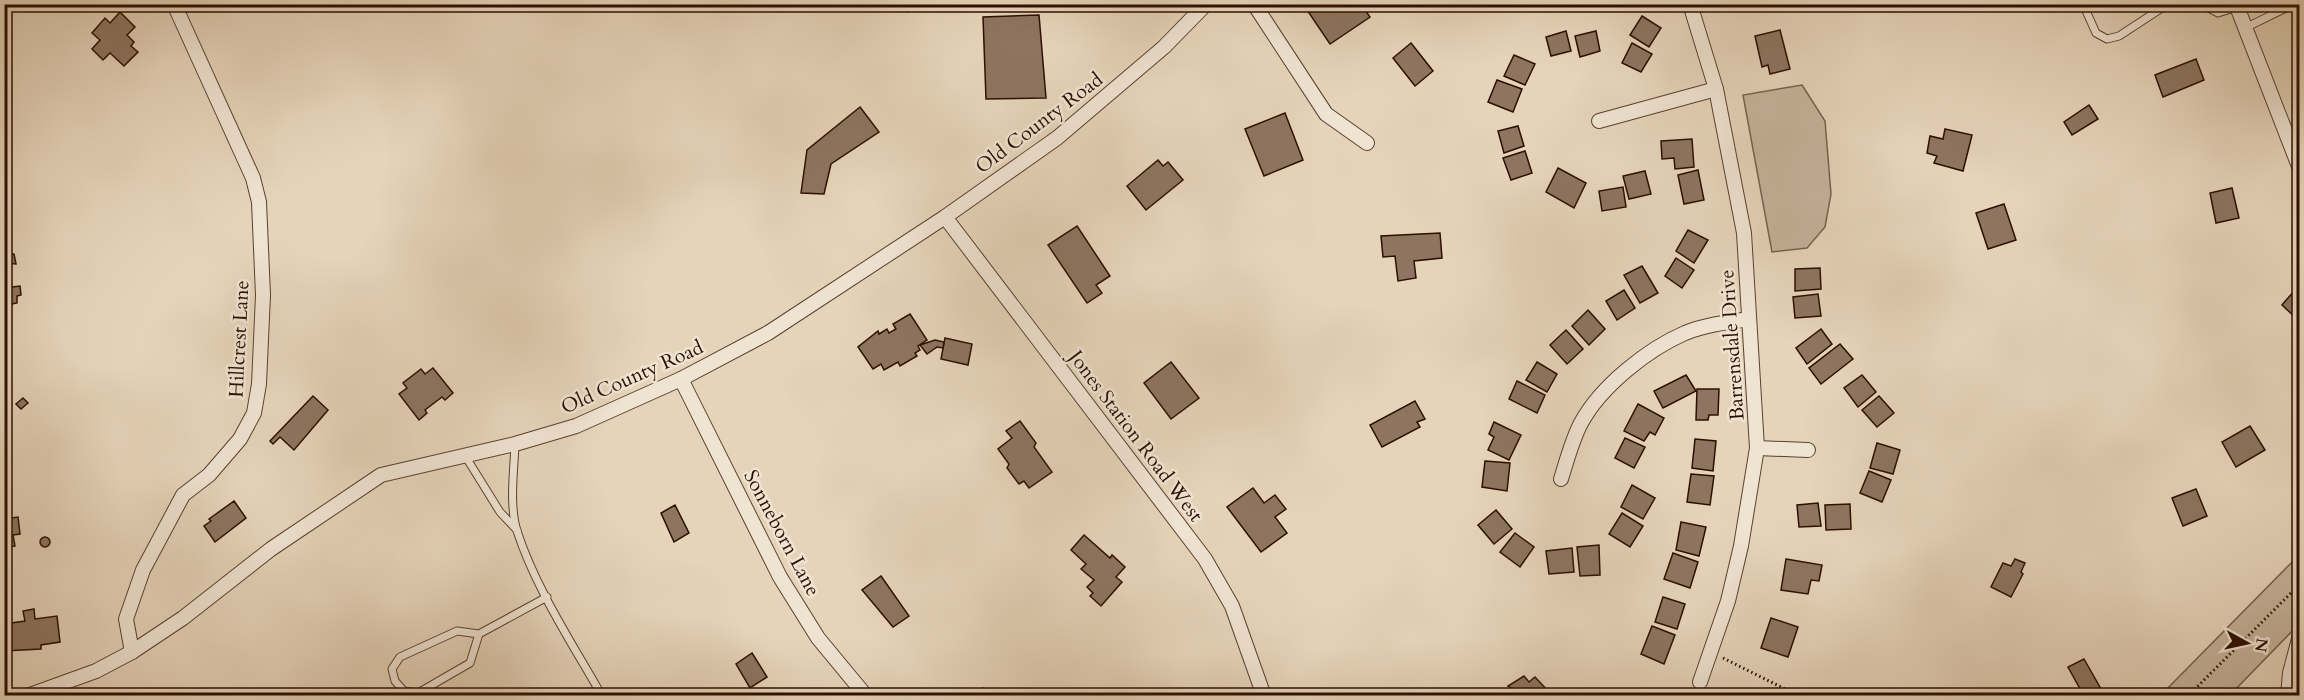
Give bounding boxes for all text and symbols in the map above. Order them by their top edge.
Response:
street label: Old County Road [970,66,1109,180]
street label: Barrensdale Drive [1713,269,1751,421]
street label: Hillcrest Lane [222,280,256,398]
street label: Old County Road [557,333,708,420]
street label: Jones Station Road West [1061,342,1210,528]
street label: Sonneborn Lane [737,465,827,601]
north arrow [2217,613,2277,673]
text: N [2249,637,2273,653]

